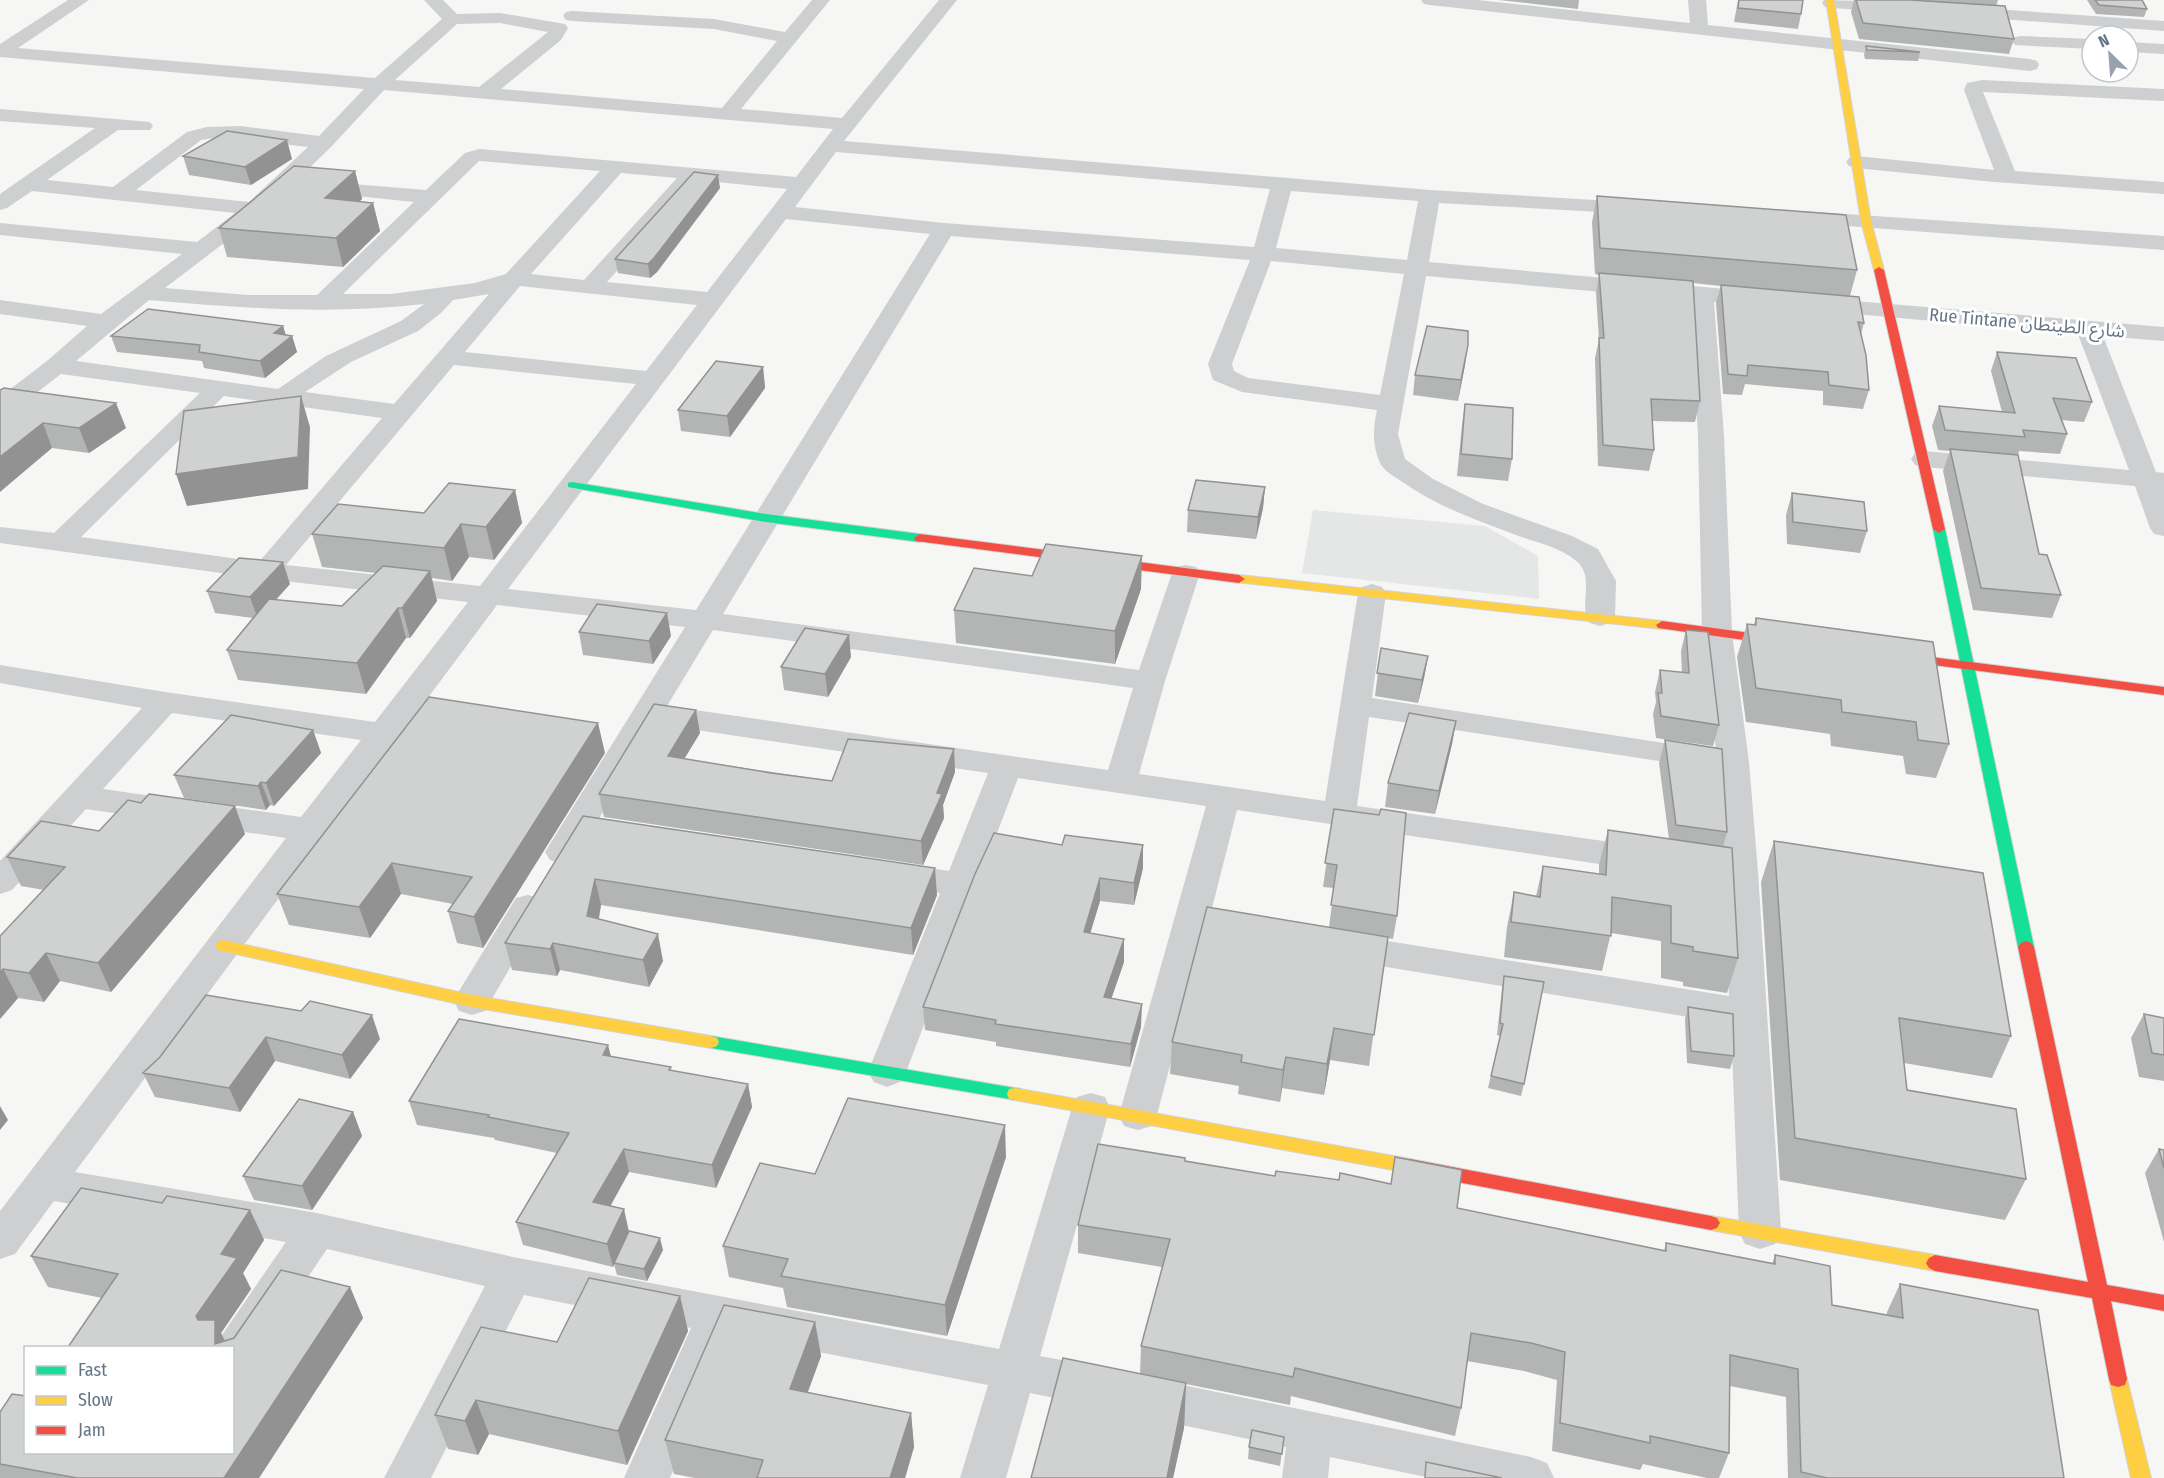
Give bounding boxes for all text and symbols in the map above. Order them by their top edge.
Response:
north arrow [2080,24,2140,84]
text: N [2096,30,2112,51]
street label: Rue Tintane شارع الطينطان [1928,303,2126,345]
legend [24,1346,234,1454]
text: Fast [78,1359,107,1381]
text: Slow [78,1389,113,1411]
text: Jam [78,1419,106,1441]

